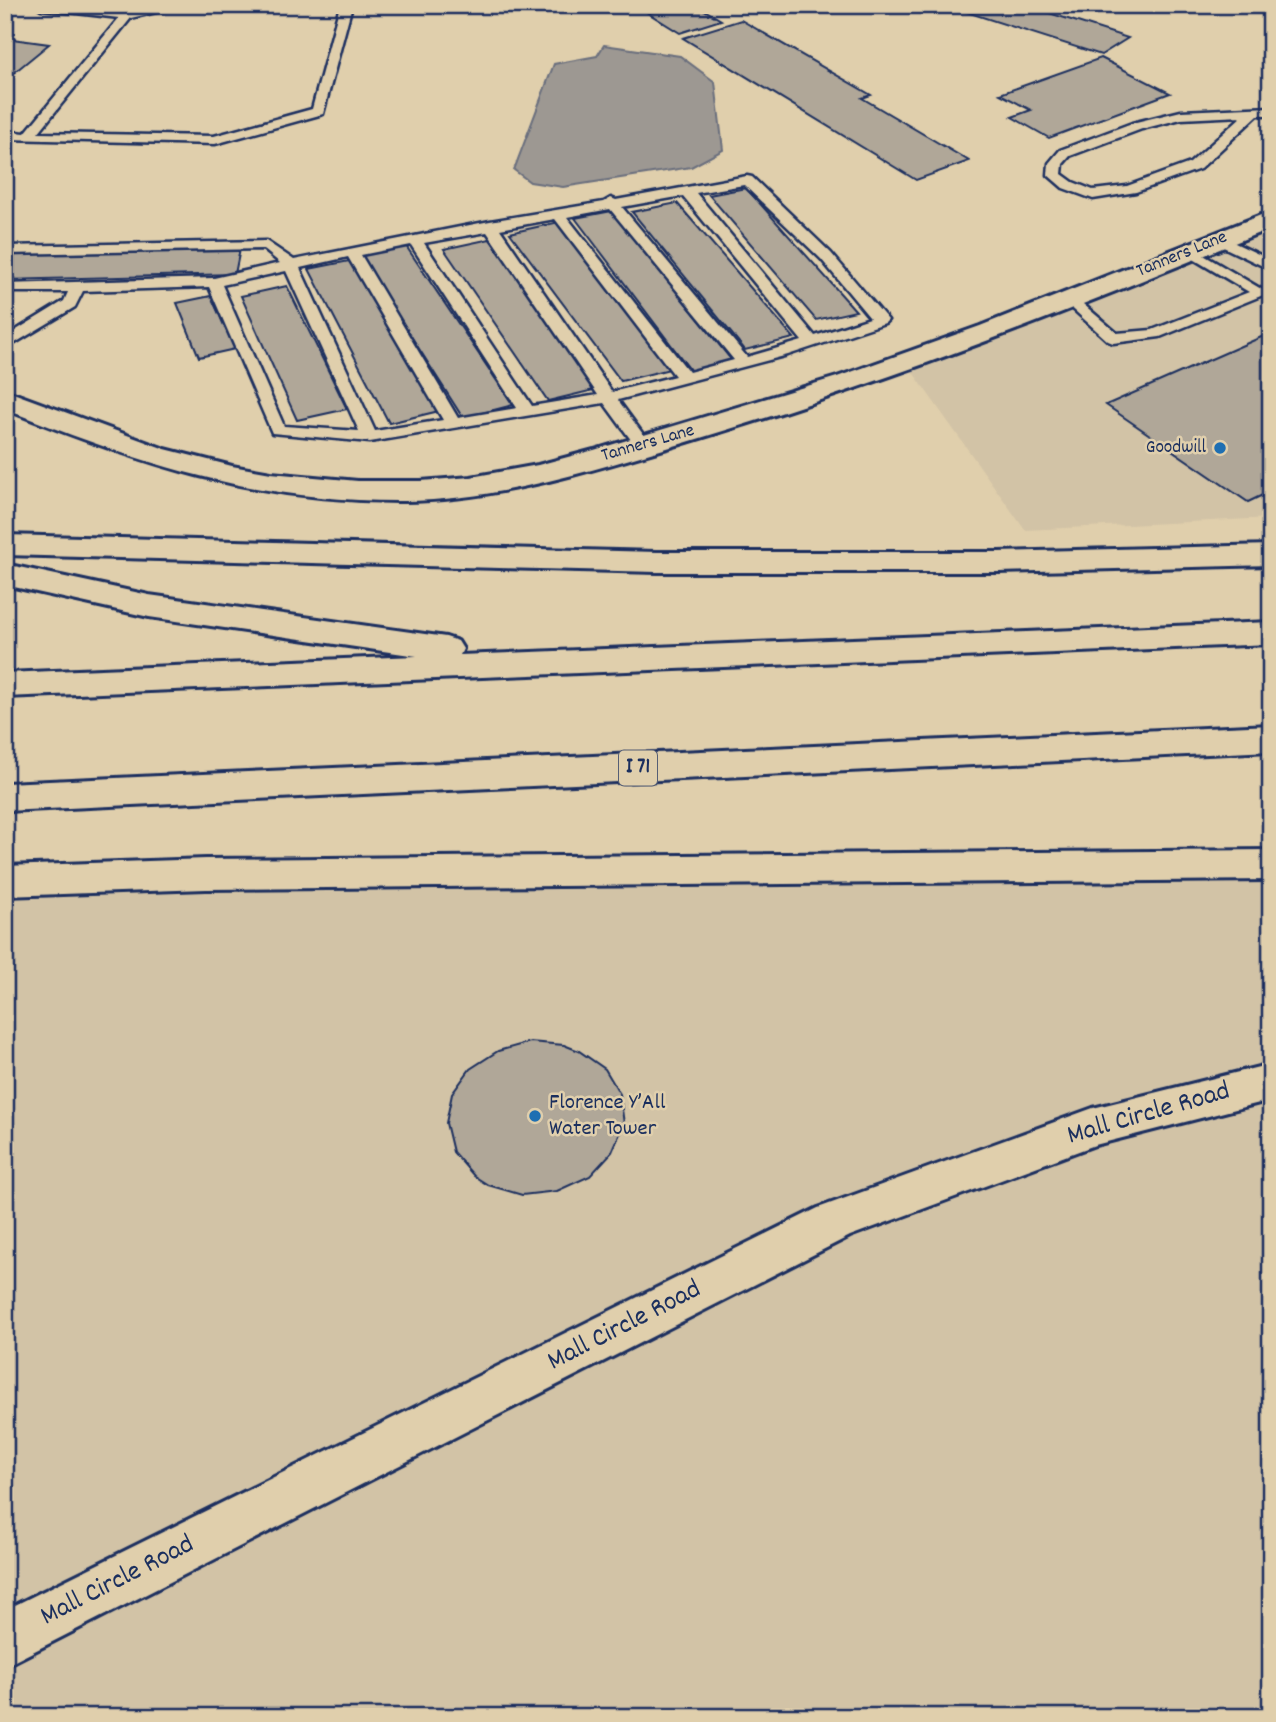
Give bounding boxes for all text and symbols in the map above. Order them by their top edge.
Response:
street label: Tanners Lane [1133,225,1231,285]
street label: Tanners Lane [598,418,698,470]
place label: Goodwill [1146,435,1206,462]
marker: Goodwill [1212,440,1228,456]
road number: I 71 [619,750,657,786]
street label: Mall Circle Road [1063,1073,1235,1157]
place label: Florence Y’All Water Tower [549,1087,666,1146]
marker: Florence Y’All Water Tower [527,1108,543,1124]
street label: Mall Circle Road [541,1271,709,1383]
street label: Mall Circle Road [34,1526,202,1638]

